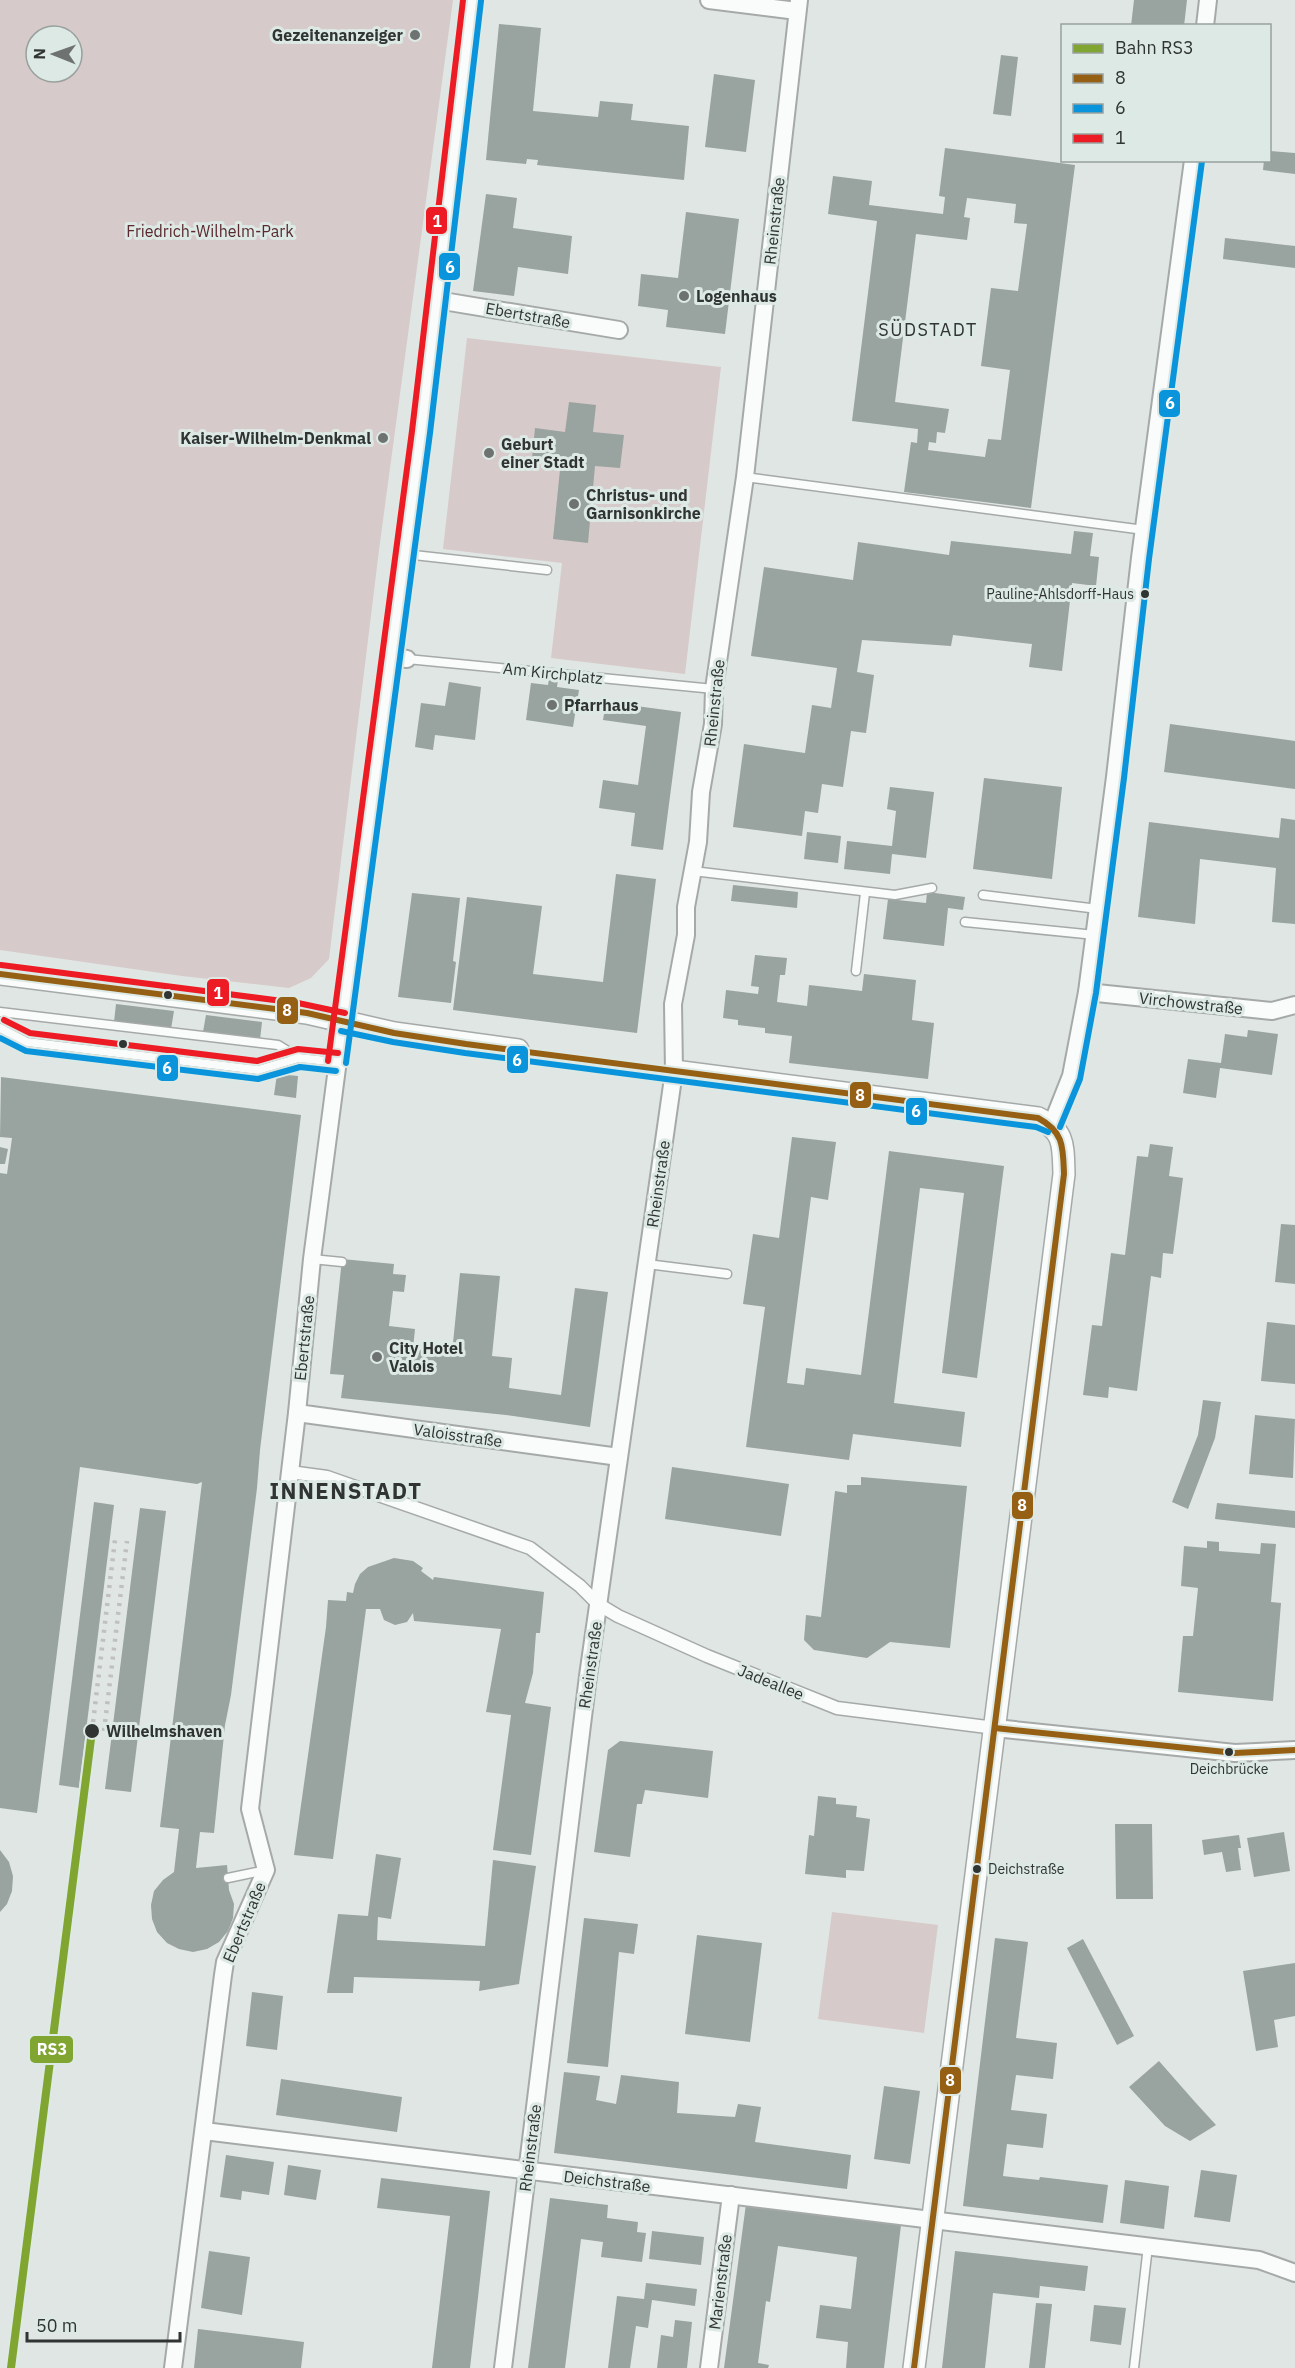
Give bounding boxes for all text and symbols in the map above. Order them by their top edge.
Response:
north arrow [24,24,84,84]
legend [1061,24,1271,162]
place label: Gezeitenanzeiger [272,25,404,45]
marker: Gezeitenanzeiger [408,28,422,42]
text: Bahn RS3 [1115,36,1194,59]
text: N [29,48,49,60]
text: 8 [1115,66,1126,89]
text: 6 [1115,96,1126,119]
text: 1 [1115,126,1126,149]
street label: Rheinstraße [759,176,789,266]
line badge: 1 [425,206,448,235]
text: 1 [432,211,442,231]
park label: Friedrich-Wilhelm-Park [126,221,294,241]
line badge: 6 [438,252,461,281]
text: 6 [445,257,455,277]
place label: Logenhaus [696,286,777,306]
marker: Logenhaus [677,289,691,303]
street label: Ebertstraße [484,298,572,332]
district label: SÜDSTADT [878,318,978,341]
line badge: 6 [1158,389,1181,418]
text: 6 [1165,393,1175,413]
place label: Kaiser-Wilhelm-Denkmal [180,428,371,448]
marker: Kaiser-Wilhelm-Denkmal [376,431,390,445]
place label: Geburt einer Stadt [501,434,584,472]
marker: Geburt einer Stadt [482,446,496,460]
place label: Christus- und Garnisonkirche [586,485,701,523]
marker: Christus- und Garnisonkirche [567,497,581,511]
place label: Pauline-Ahlsdorff-Haus [986,585,1134,603]
marker: Pauline-Ahlsdorff-Haus [1139,588,1151,600]
street label: Am Kirchplatz [502,658,604,688]
street label: Rheinstraße [699,658,729,748]
place label: Pfarrhaus [564,695,639,715]
marker: Pfarrhaus [545,698,559,712]
line badge: 1 [206,978,230,1007]
text: 1 [213,983,223,1003]
street label: Virchowstraße [1138,988,1244,1018]
unlabelled marker [162,989,174,1001]
line badge: 8 [276,996,299,1025]
text: 8 [282,1000,292,1020]
unlabelled marker [117,1038,129,1050]
line badge: 6 [506,1045,529,1074]
text: 6 [512,1050,522,1070]
line badge: 6 [156,1054,179,1082]
text: 6 [162,1058,172,1078]
line badge: 8 [849,1081,872,1109]
text: 8 [855,1085,865,1105]
line badge: 6 [905,1097,928,1126]
text: 6 [911,1101,921,1121]
street label: Rheinstraße [642,1139,674,1229]
street label: Ebertstraße [290,1294,318,1382]
place label: City Hotel Valois [389,1338,463,1376]
marker: City Hotel Valois [370,1350,384,1364]
street label: Valoisstraße [412,1419,504,1451]
district label: INNENSTADT [270,1476,423,1505]
line badge: 8 [1011,1491,1034,1520]
text: 8 [1017,1495,1027,1515]
street label: Rheinstraße [574,1620,606,1710]
street label: Jadeallee [735,1660,807,1704]
place label: Wilhelmshaven [106,1721,222,1741]
marker: Wilhelmshaven [83,1722,101,1740]
marker: Deichbrücke [1223,1746,1235,1758]
place label: Deichbrücke [1190,1760,1269,1778]
place label: Deichstraße [988,1860,1065,1878]
marker: Deichstraße [971,1863,983,1875]
street label: Ebertstraße [218,1878,270,1965]
line badge: RS3 [29,2035,74,2064]
text: RS3 [37,2039,67,2059]
line badge: 8 [939,2066,962,2095]
text: 8 [945,2070,955,2090]
street label: Rheinstraße [515,2103,545,2193]
street label: Deichstraße [562,2166,652,2196]
street label: Marienstraße [704,2233,736,2331]
scale bar [27,2305,180,2343]
text: 50 m [36,2314,78,2337]

